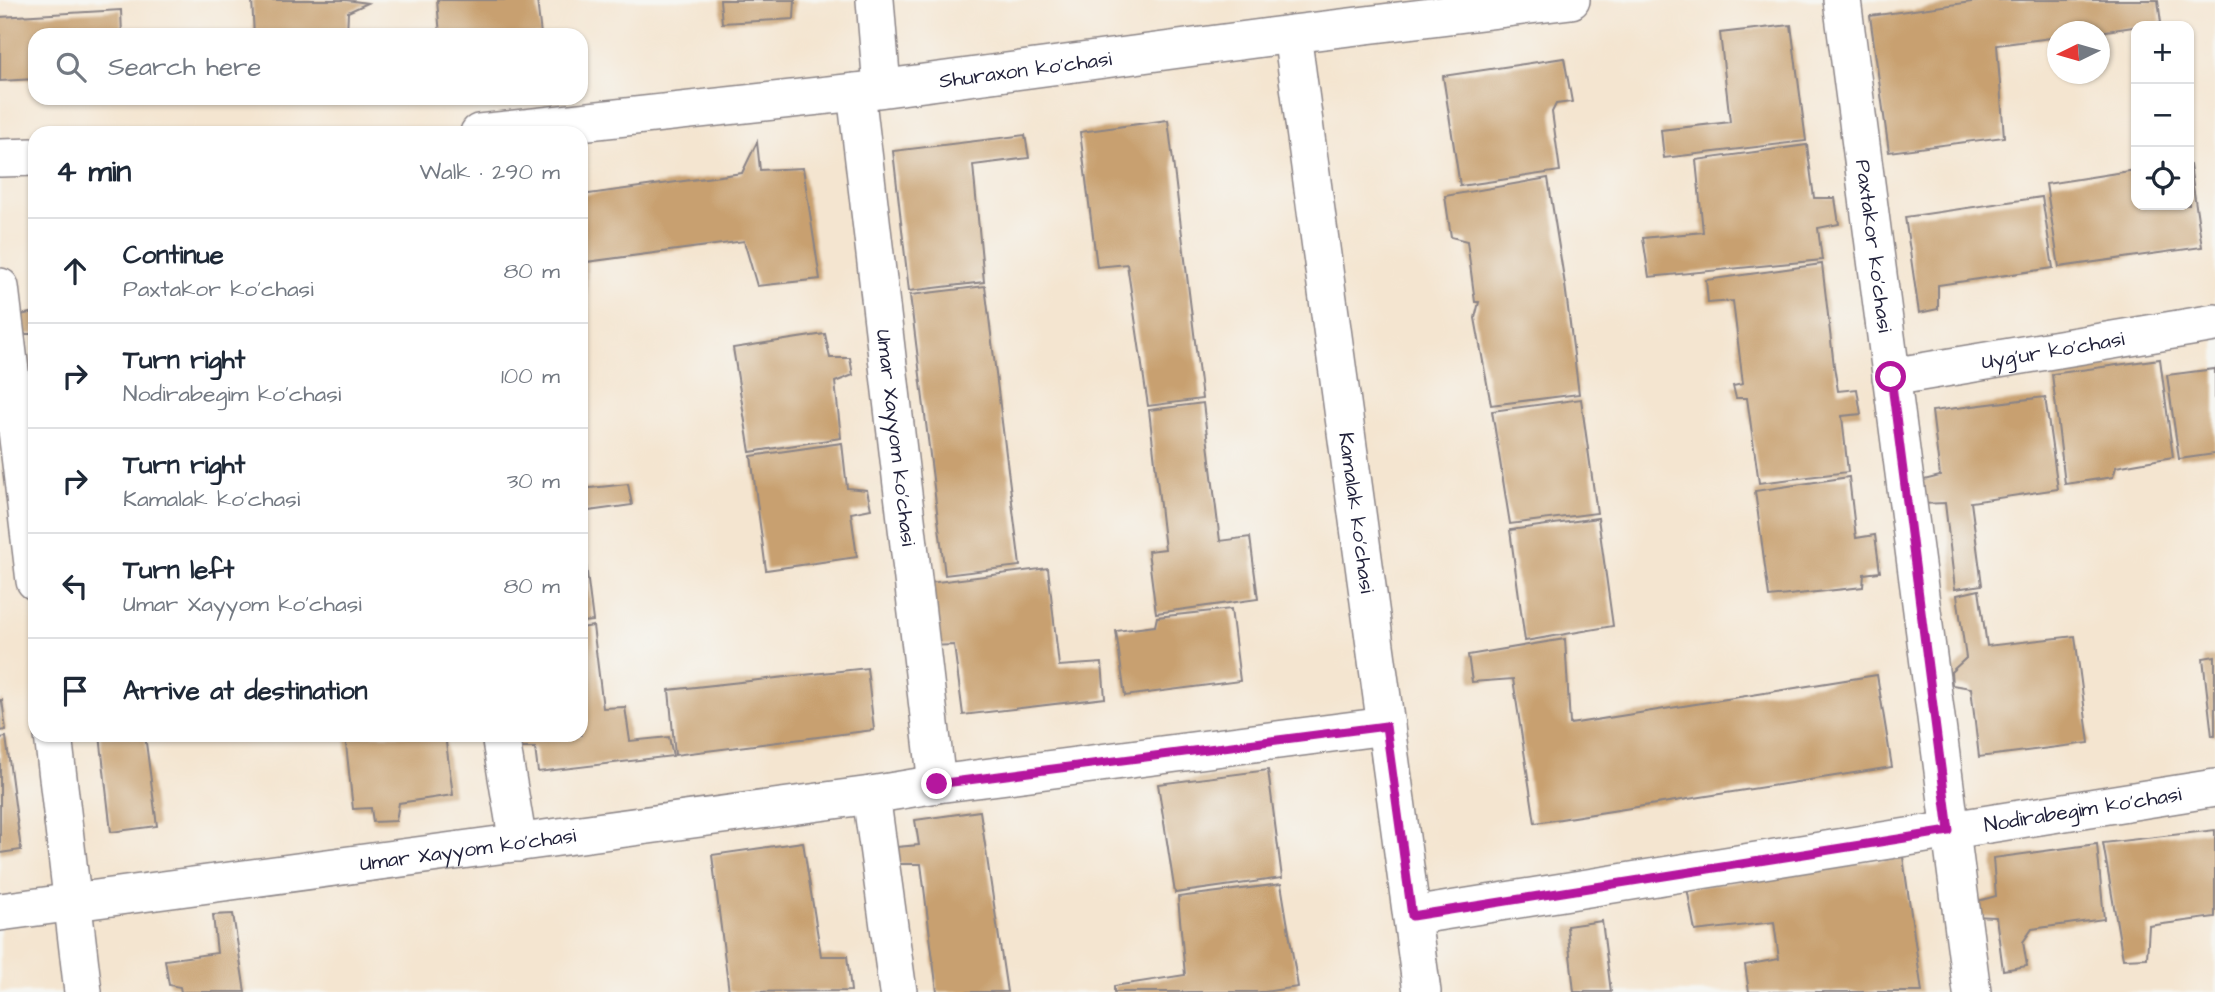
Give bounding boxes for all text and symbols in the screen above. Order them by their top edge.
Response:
north arrow [2047,21,2110,84]
map controls [2131,21,2194,210]
button: + [2131,21,2194,84]
search box [28,28,588,105]
street label: Shuraxon ko'chasi [937,44,1113,95]
icon: search [52,48,90,86]
text: Search here [108,49,261,85]
button: − [2131,84,2194,147]
button: locate [2131,147,2194,210]
text: 4 min [56,151,131,193]
text: Walk · 290 m [419,156,560,188]
street label: Paxtakor ko'chasi [1849,158,1900,334]
text: Continue [123,237,224,273]
icon: ahead [56,252,94,290]
text: 80 m [503,255,560,287]
text: Paxtakor ko'chasi [123,273,314,305]
street label: Uyg'ur ko'chasi [1979,324,2126,376]
street label: Umar Xayyom ko'chasi [869,328,924,548]
text: Turn right [123,342,245,378]
icon: right [56,357,94,395]
text: 100 m [501,360,560,392]
route start [1875,361,1906,392]
text: Nodirabegim ko'chasi [123,378,341,410]
street label: Kamalak ko'chasi [1332,430,1382,595]
text: Turn right [123,447,245,483]
icon: right [56,462,94,500]
text: 30 m [507,465,560,497]
text: Kamalak ko'chasi [123,483,300,515]
text: Turn left [123,552,234,588]
icon: left [56,567,94,605]
text: 80 m [503,570,560,602]
text: Umar Xayyom ko'chasi [123,588,362,620]
icon: arrive [56,672,94,710]
text: Arrive at destination [123,673,368,709]
route end [921,768,952,799]
street label: Nodirabegim ko'chasi [1982,779,2183,839]
street label: Umar Xayyom ko'chasi [358,820,578,878]

